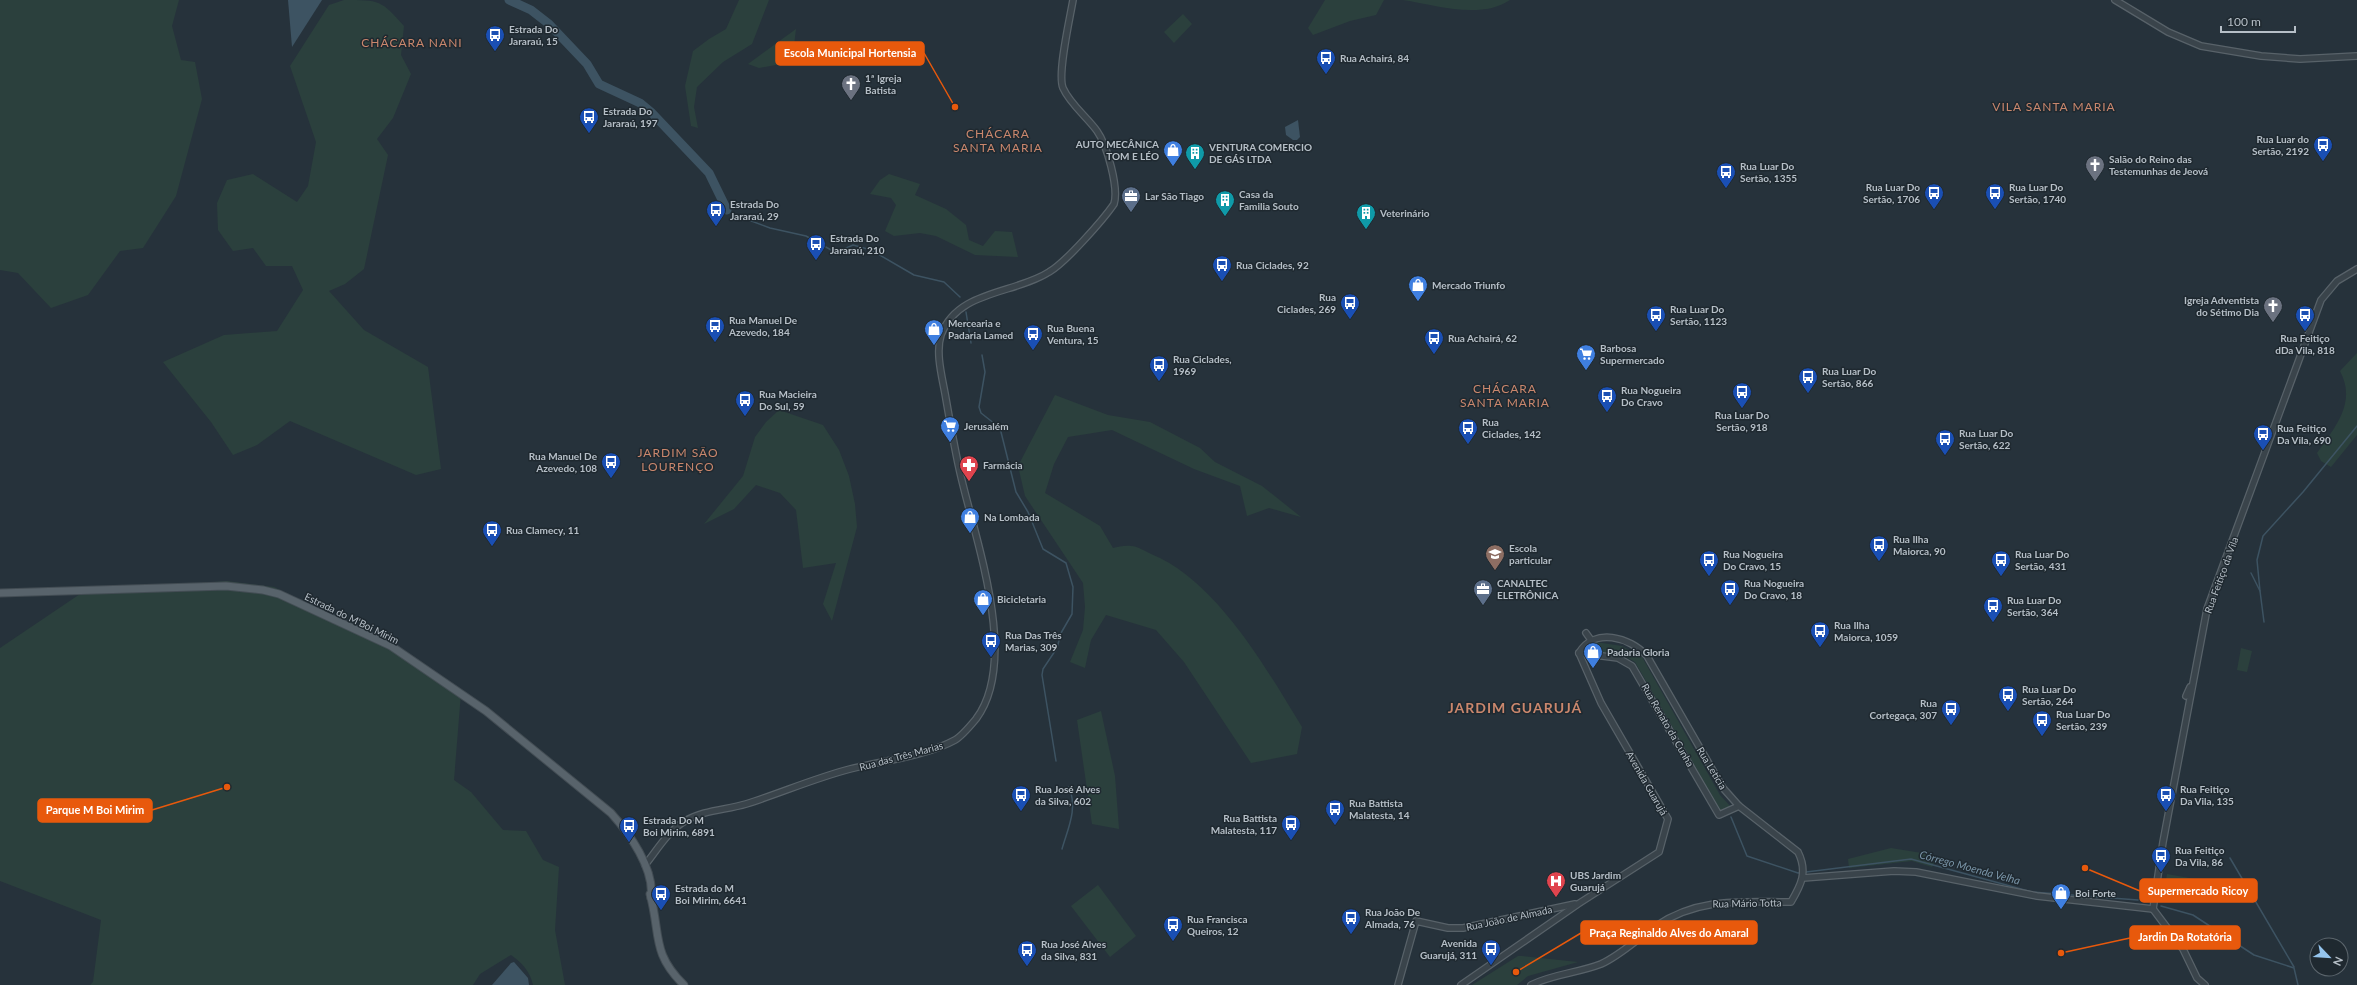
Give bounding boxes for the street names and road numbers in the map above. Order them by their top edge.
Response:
street label: Rua Feitiço da Vila [2202,535,2240,615]
street label: Estrada do M'Boi Mirim [303,590,401,646]
street label: Rua Renato da Cunha [1639,681,1697,769]
street label: Rua das Três Marias [858,739,944,773]
street label: Rua Letícia [1695,745,1729,791]
street label: Avenida Guarujá [1624,749,1670,817]
street label: Rua Mário Totta [1712,896,1782,910]
street label: Rua João de Almada [1465,903,1553,933]

